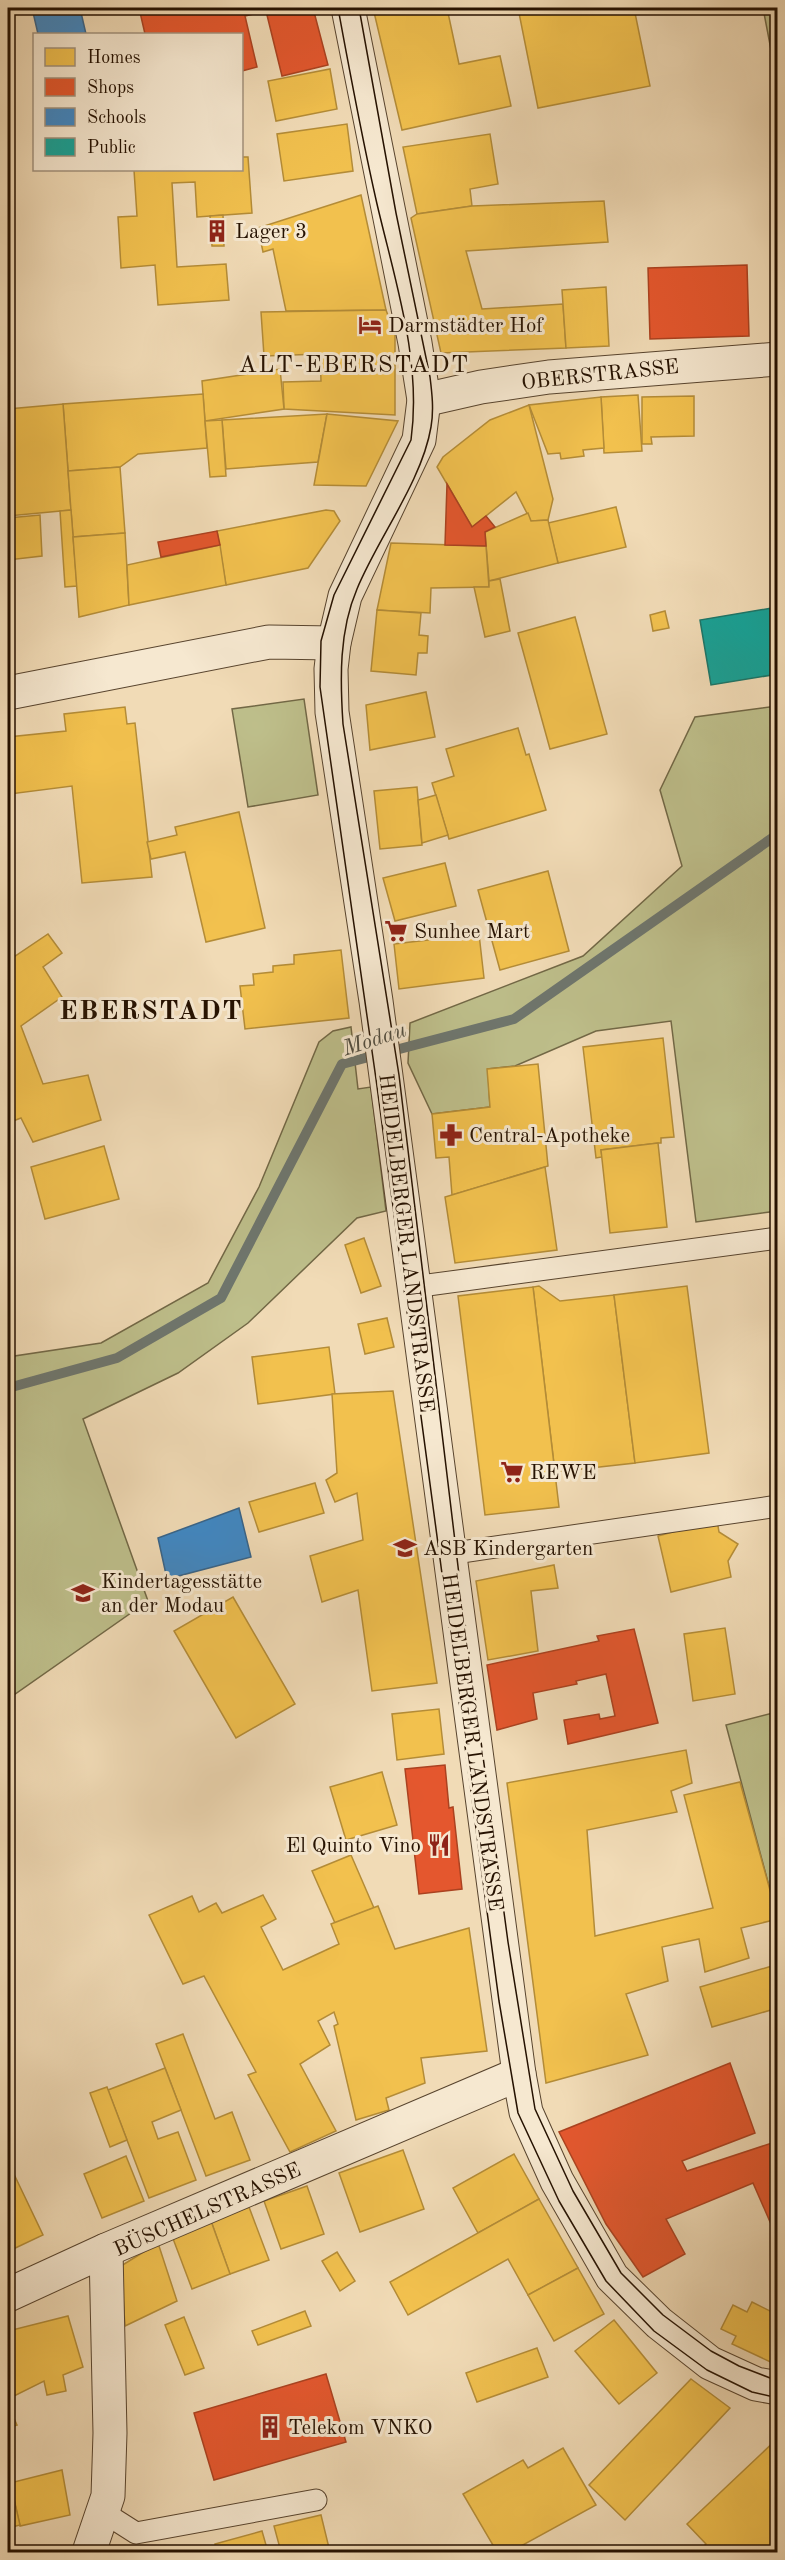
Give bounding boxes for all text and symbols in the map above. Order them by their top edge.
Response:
legend [33,33,243,171]
text: Homes [87,49,141,67]
text: Shops [87,79,134,97]
text: Schools [87,109,147,127]
text: Public [87,139,136,157]
building icon: Lager 3 [204,218,230,244]
place label: Lager 3 [235,222,307,243]
hotel icon: Darmstädter Hof [357,312,383,338]
place label: Darmstädter Hof [388,316,544,337]
district label: ALT-EBERSTADT [238,354,470,378]
street label: OBERSTRASSE [520,357,680,394]
supermarket icon: Sunhee Mart [383,918,409,944]
place label: Sunhee Mart [414,922,530,943]
district label: EBERSTADT [59,998,243,1025]
water label: Modau [339,1019,410,1061]
street label: HEIDELBERGER LANDSTRASSE [374,1073,437,1414]
pharmacy icon: Central-Apotheke [438,1122,464,1148]
place label: Central-Apotheke [469,1126,630,1147]
supermarket icon: REWE [499,1459,525,1485]
place label: REWE [530,1463,596,1484]
school or university icon: ASB Kindergarten [392,1535,418,1561]
place label: ASB Kindergarten [423,1539,593,1560]
place label: Kindertagesstätte an der Modau [101,1572,262,1617]
street label: HEIDELBERGER LANDSTRASSE [437,1572,506,1913]
school or university icon: Kindertagesstätte an der Modau [70,1580,96,1606]
restaurant icon: El Quinto Vino [426,1832,452,1858]
place label: El Quinto Vino [286,1836,421,1857]
street label: BÜSCHELSTRASSE [109,2156,304,2261]
building icon: Telekom VNKO [257,2414,283,2440]
place label: Telekom VNKO [288,2418,433,2439]

